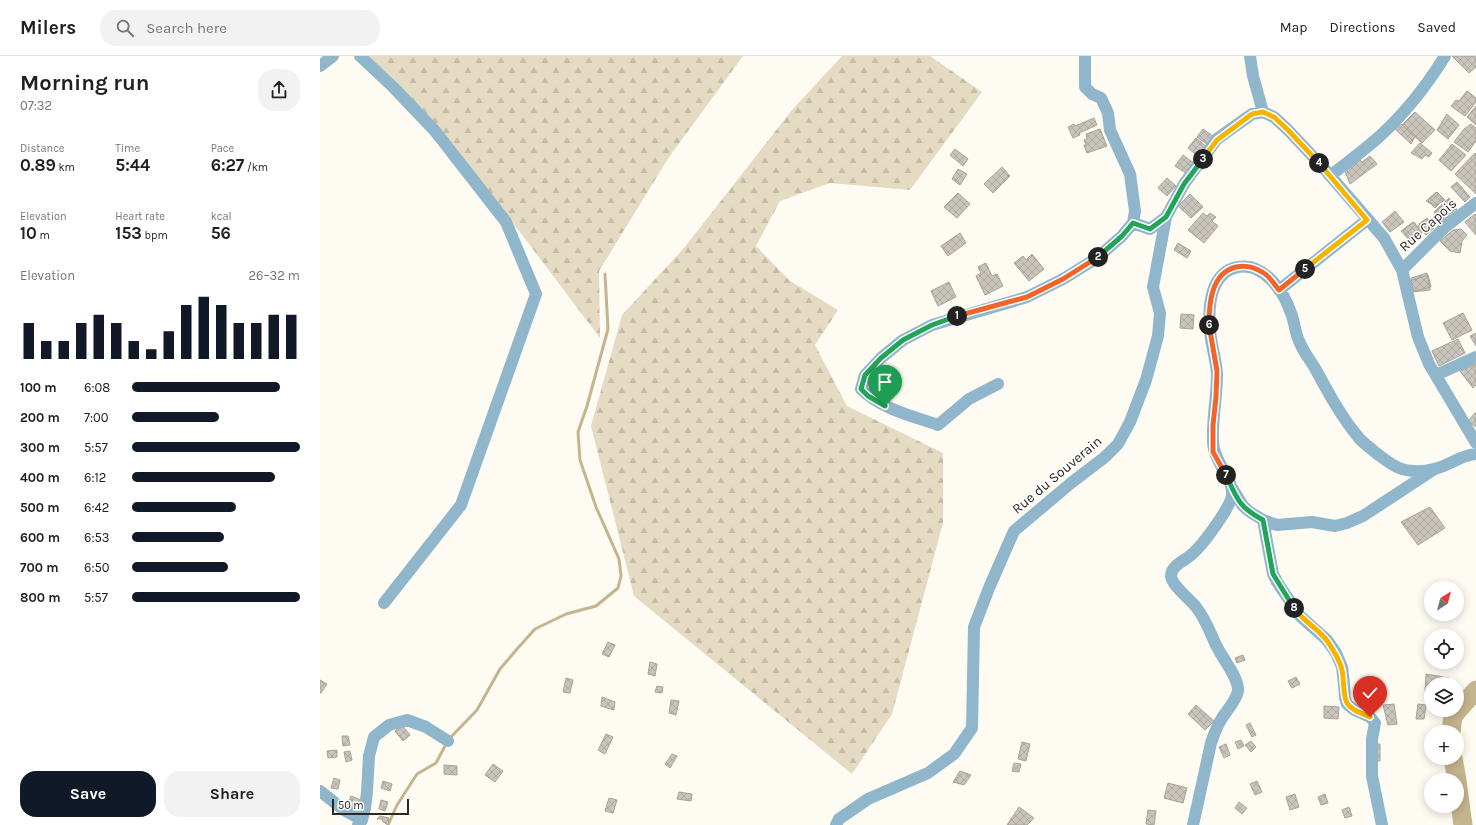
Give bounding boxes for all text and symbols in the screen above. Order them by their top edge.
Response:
search box [100,10,380,46]
text: Milers [20,17,76,39]
icon: search [114,17,136,39]
text: Search here [146,19,227,37]
text: Map [1280,19,1308,36]
text: Directions [1330,19,1395,36]
text: Saved [1417,19,1456,36]
button: share [258,69,300,111]
text: Morning run [20,70,149,96]
text: 07:32 [20,98,52,113]
text: Distance [20,142,64,155]
text: Time [115,142,140,155]
text: Pace [211,142,234,155]
pin: 3 [1193,149,1213,169]
text: 3 [1200,152,1206,165]
pin: 4 [1309,153,1329,173]
text: 0.89 [20,155,56,175]
text: 5:44 [115,155,150,175]
text: 6:27 [211,155,244,175]
text: 4 [1316,156,1322,169]
text: km [56,161,75,174]
text: /km [244,161,268,174]
street label: Rue Capois [1396,195,1460,255]
text: Elevation [20,210,67,223]
text: Heart rate [115,210,165,223]
text: kcal [211,210,232,223]
text: 10 [20,223,37,243]
text: 153 [115,223,142,243]
text: 56 [211,223,231,243]
text: m [37,229,50,242]
text: bpm [142,229,168,242]
pin: 2 [1088,247,1108,267]
text: 2 [1095,250,1101,263]
pin: 5 [1295,259,1315,279]
text: 5 [1302,262,1308,275]
text: Elevation [20,268,75,283]
text: 26–32 m [248,268,300,283]
pin: 1 [947,306,967,326]
text: 1 [955,309,959,322]
pin: 6 [1199,315,1219,335]
text: 6 [1206,318,1212,331]
pin [868,365,902,406]
icon: arrive [874,371,896,393]
text: 100 m [20,380,57,395]
text: 6:08 [84,380,110,395]
text: 200 m [20,410,60,425]
text: 7:00 [84,410,109,425]
street label: Rue du Souverain [1009,433,1105,517]
text: 300 m [20,440,60,455]
text: 5:57 [84,440,108,455]
pin: 7 [1216,465,1236,485]
text: 7 [1223,468,1229,481]
text: 400 m [20,470,60,485]
text: 6:12 [84,470,106,485]
text: 500 m [20,500,60,515]
text: 6:42 [84,500,109,515]
text: 600 m [20,530,60,545]
text: 6:53 [84,530,109,545]
text: 700 m [20,560,59,575]
text: 6:50 [84,560,110,575]
north arrow [1424,581,1464,621]
map controls [1424,581,1464,813]
text: 800 m [20,590,60,605]
text: 5:57 [84,590,108,605]
pin: 8 [1284,598,1304,618]
text: 8 [1290,601,1298,614]
button: locate [1424,629,1464,669]
pin [1353,676,1387,717]
button: layers [1424,677,1464,717]
icon: check [1359,682,1381,704]
button: + [1424,725,1464,765]
button: Save [20,771,156,817]
button: Share [164,771,300,817]
button: − [1424,773,1464,813]
scale bar [332,797,409,816]
text: 50 m [338,799,364,812]

